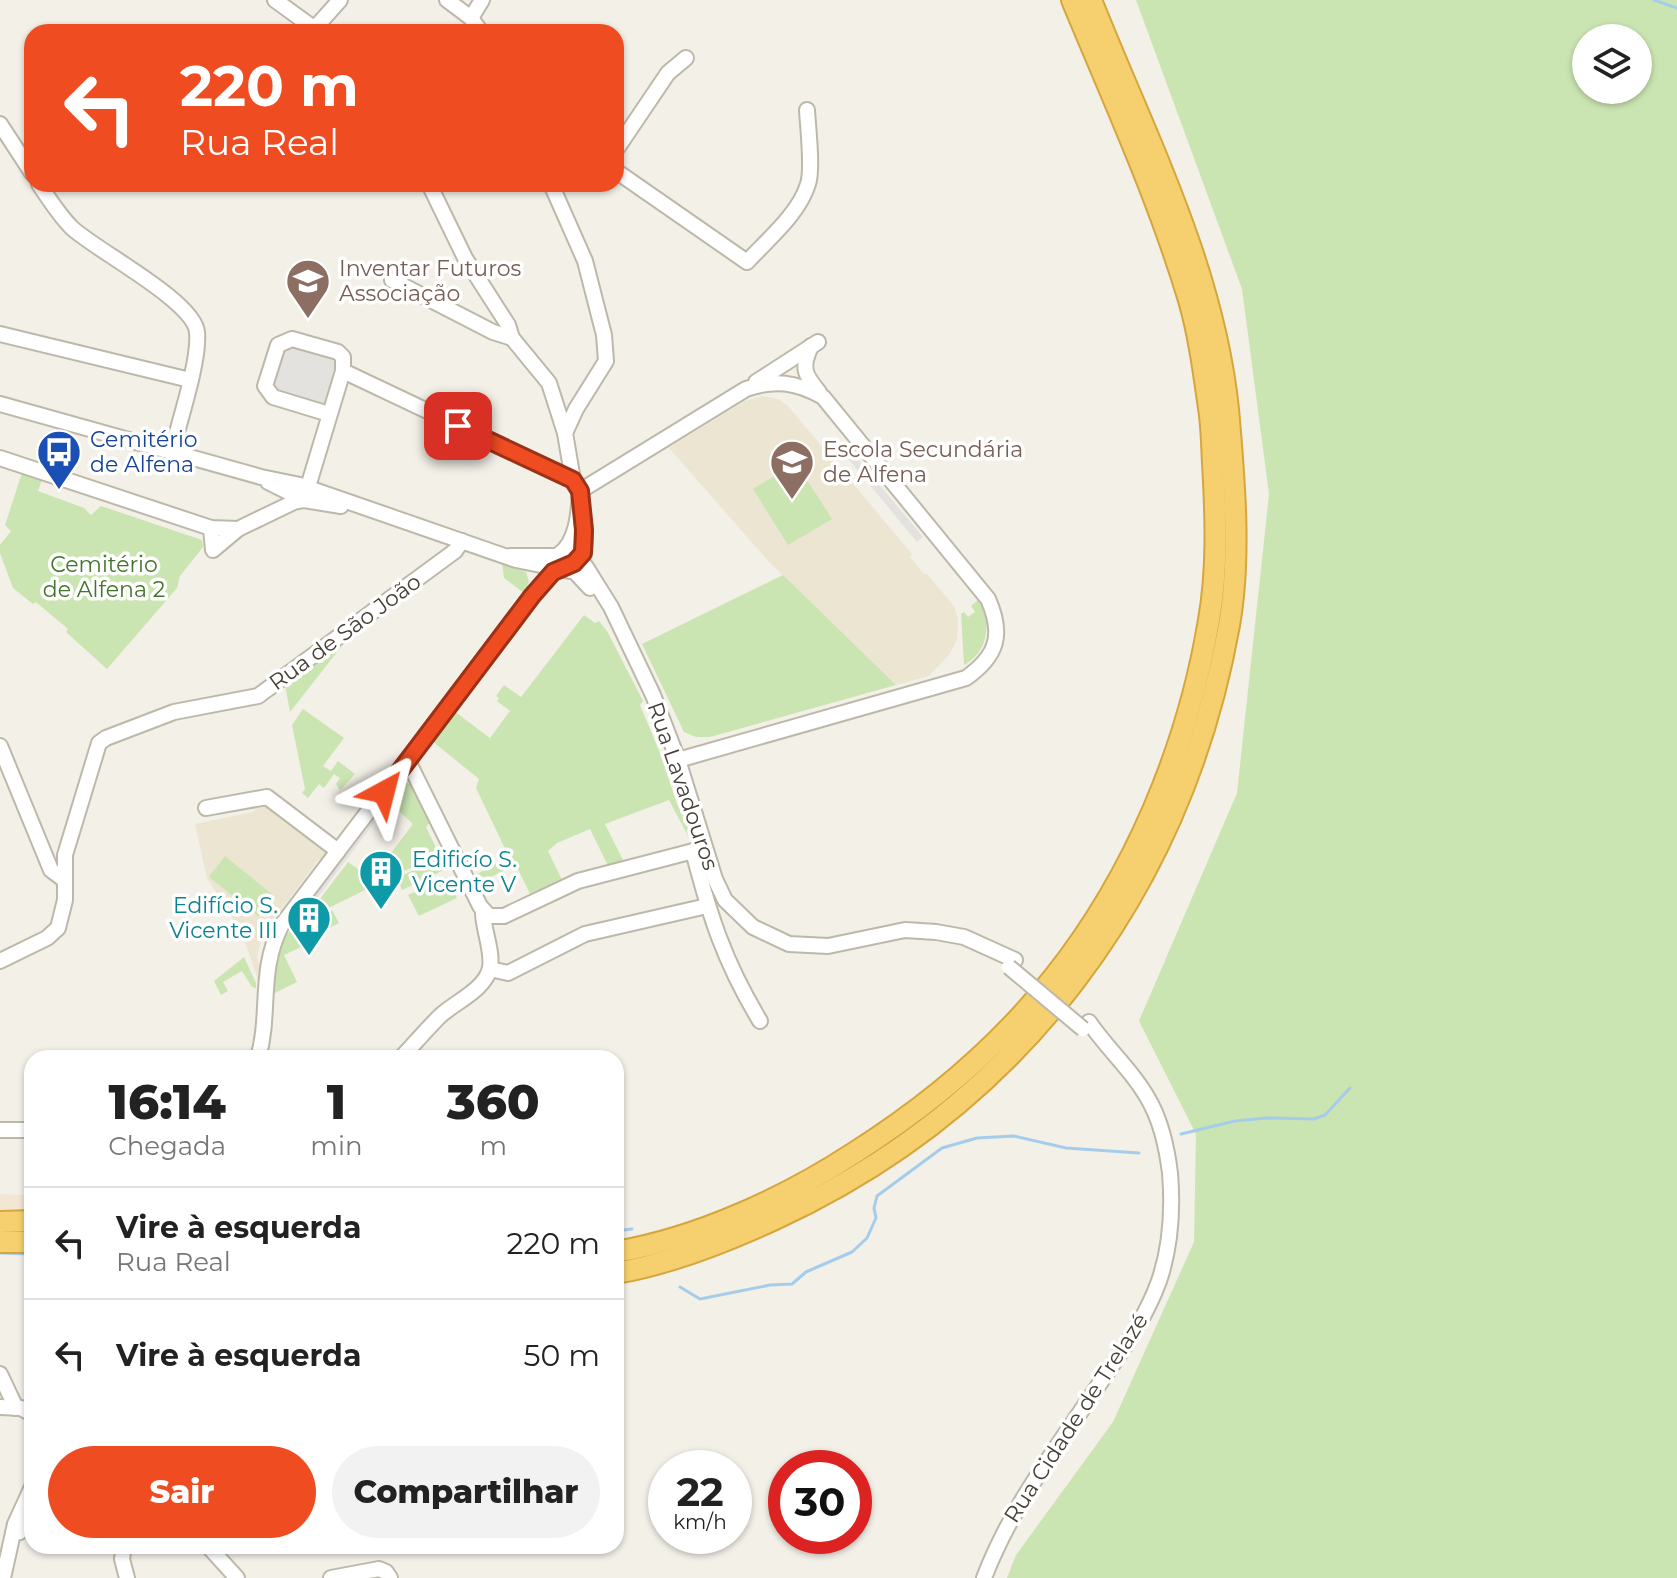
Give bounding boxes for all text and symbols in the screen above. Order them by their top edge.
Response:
map controls [1572,24,1652,104]
button: layers [1572,24,1652,104]
text: 220 m [180,52,359,120]
icon: left [48,56,152,160]
text: Rua Real [180,120,339,164]
place label: Inventar Futuros Associação [339,255,521,307]
school or university icon: Inventar Futuros Associação [284,257,332,320]
pin [424,392,492,460]
icon: arrive [436,404,480,448]
place label: Cemitério de Alfena [90,426,198,478]
bus stop icon: Cemitério de Alfena [35,428,83,491]
place label: Escola Secundária de Alfena [823,436,1023,488]
school or university icon: Escola Secundária de Alfena [768,438,816,501]
park label: Cemitério de Alfena 2 [43,551,165,603]
street label: Rua de São João [264,568,426,696]
street label: Rua Lavadouros [642,698,725,874]
position arrow [342,750,426,834]
place label: Edificío S. Vicente V [412,846,517,898]
building icon: Edificío S. Vicente V [357,848,405,911]
place label: Edifício S. Vicente III [169,892,278,944]
building icon: Edifício S. Vicente III [285,894,333,957]
text: 16:14 [109,1073,226,1131]
text: 1 [327,1073,346,1131]
text: 360 [447,1073,540,1131]
text: Chegada [108,1130,226,1162]
text: min [310,1130,363,1162]
text: m [479,1130,507,1162]
text: Vire à esquerda [116,1209,361,1246]
icon: left [48,1221,92,1265]
text: 220 m [506,1225,600,1262]
text: Rua Real [116,1246,231,1278]
street label: Rua Cidade de Trelazé [998,1308,1154,1528]
icon: left [48,1333,92,1377]
text: Vire à esquerda [116,1337,361,1374]
text: 50 m [523,1337,600,1374]
button: Sair [48,1446,316,1538]
button: Compartilhar [332,1446,600,1538]
speed limit sign: 30 [768,1450,872,1554]
text: 22 [676,1467,724,1516]
text: km/h [673,1510,727,1534]

